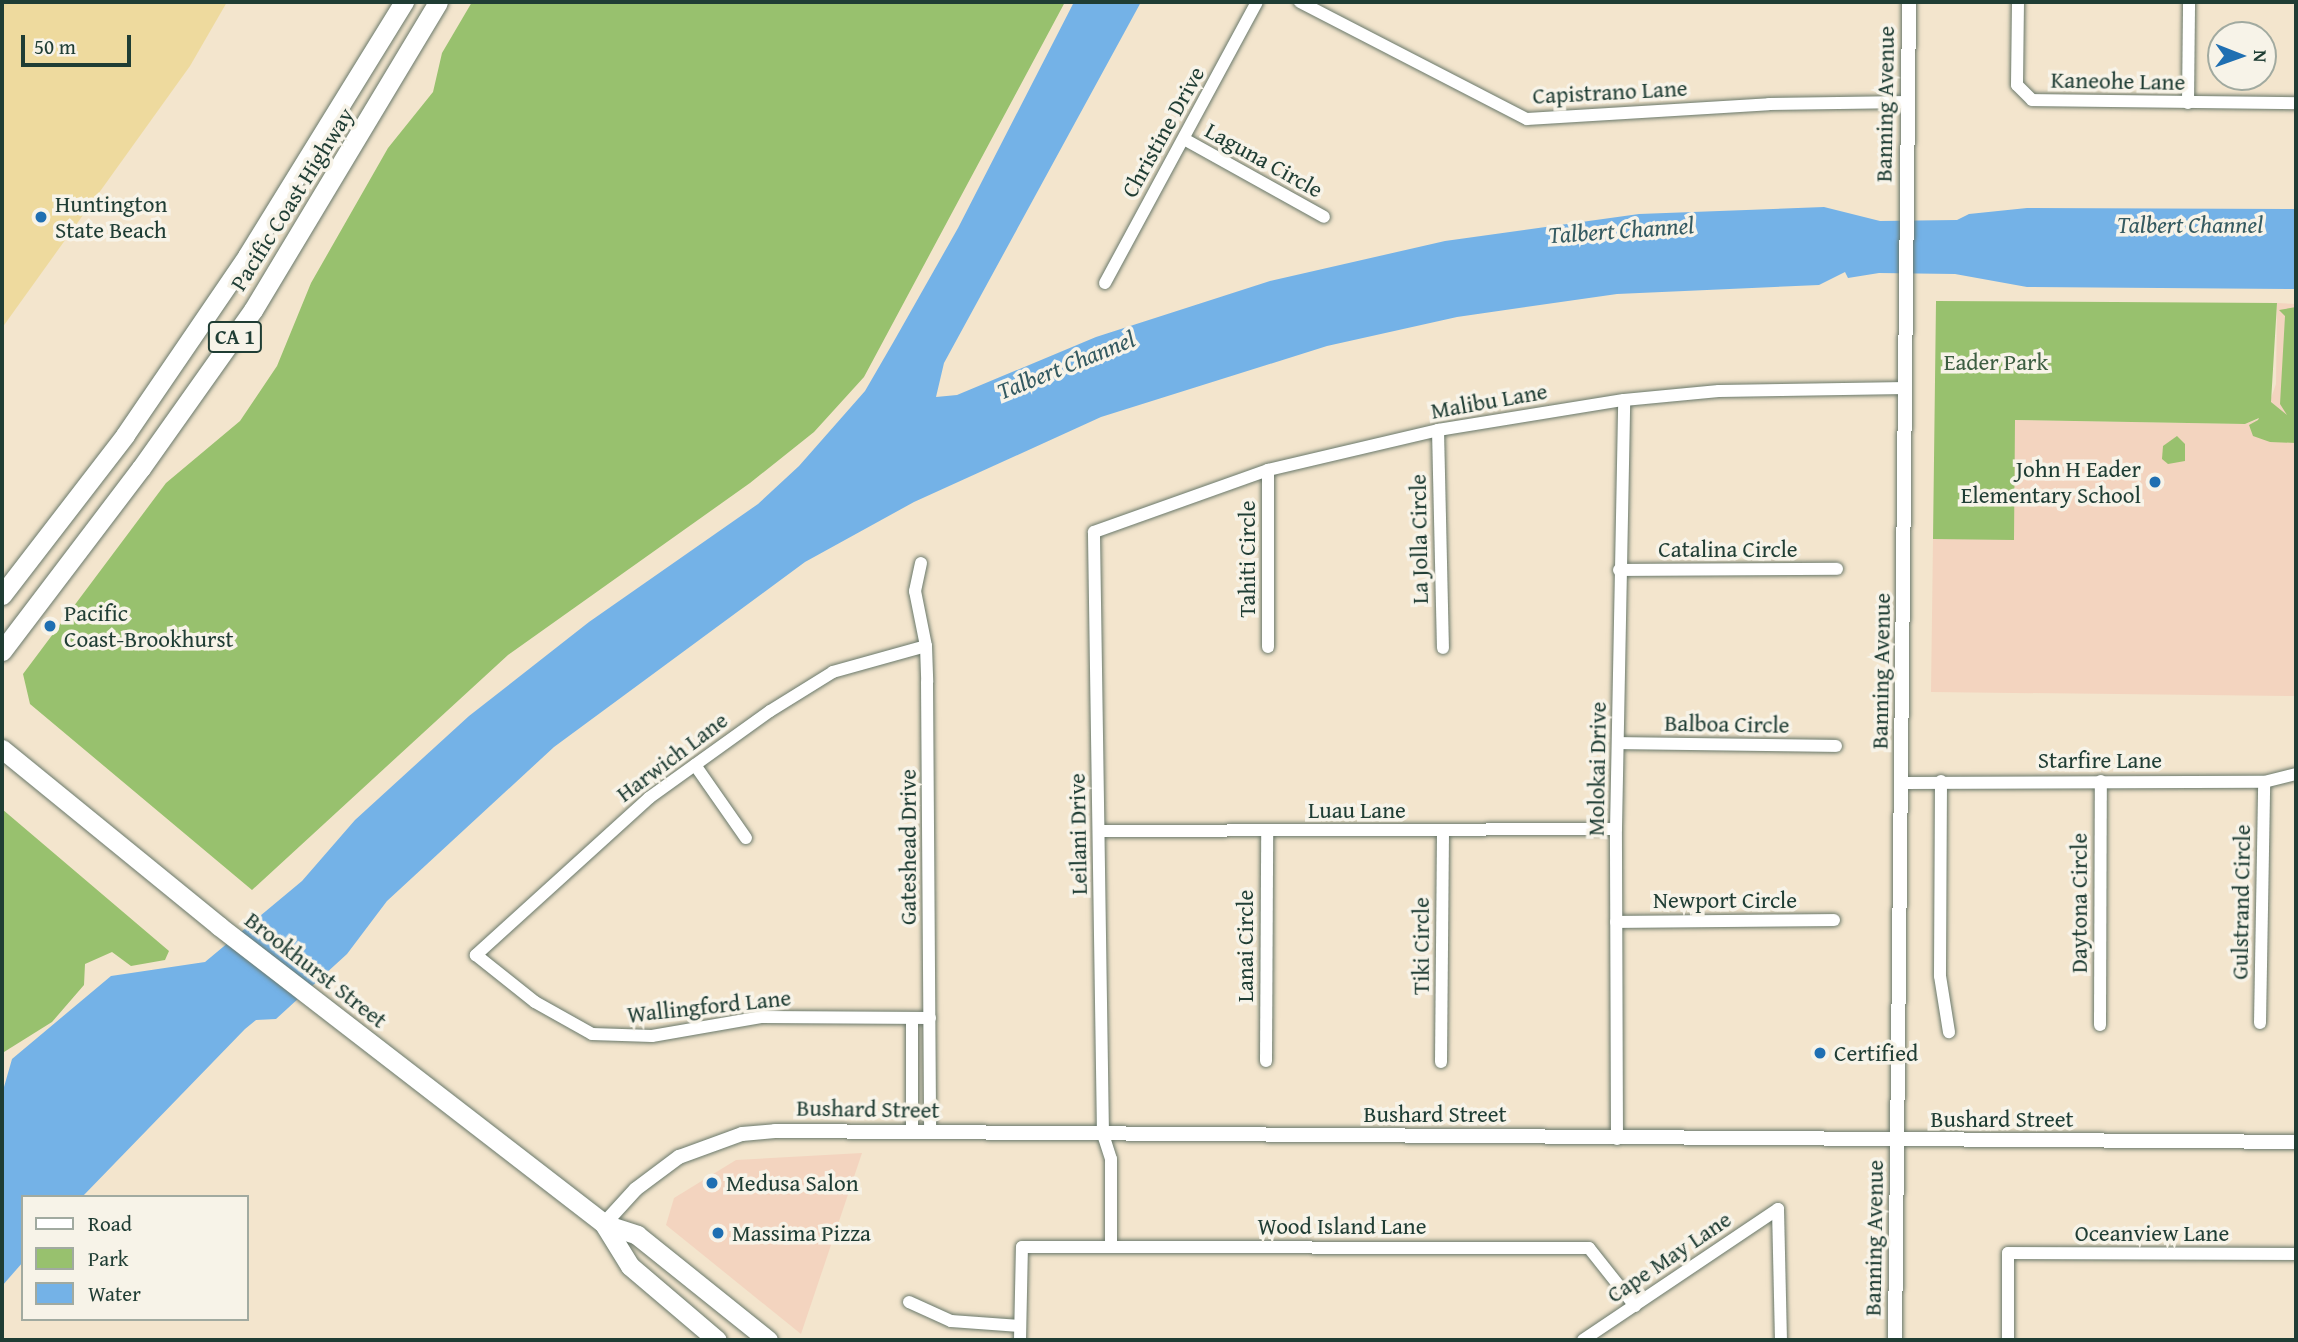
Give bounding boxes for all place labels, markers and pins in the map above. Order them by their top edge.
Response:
place label: Huntington State Beach [55,190,167,244]
marker: Huntington State Beach [33,209,49,225]
place label: John H Eader Elementary School [1961,455,2141,509]
marker: John H Eader Elementary School [2147,474,2163,490]
place label: Pacific Coast-Brookhurst [64,599,234,653]
marker: Pacific Coast-Brookhurst [42,618,58,634]
place label: Certified [1834,1039,1918,1067]
marker: Certified [1812,1045,1828,1061]
place label: Medusa Salon [726,1169,859,1197]
marker: Medusa Salon [704,1175,720,1191]
place label: Massima Pizza [732,1219,871,1247]
marker: Massima Pizza [710,1225,726,1241]

